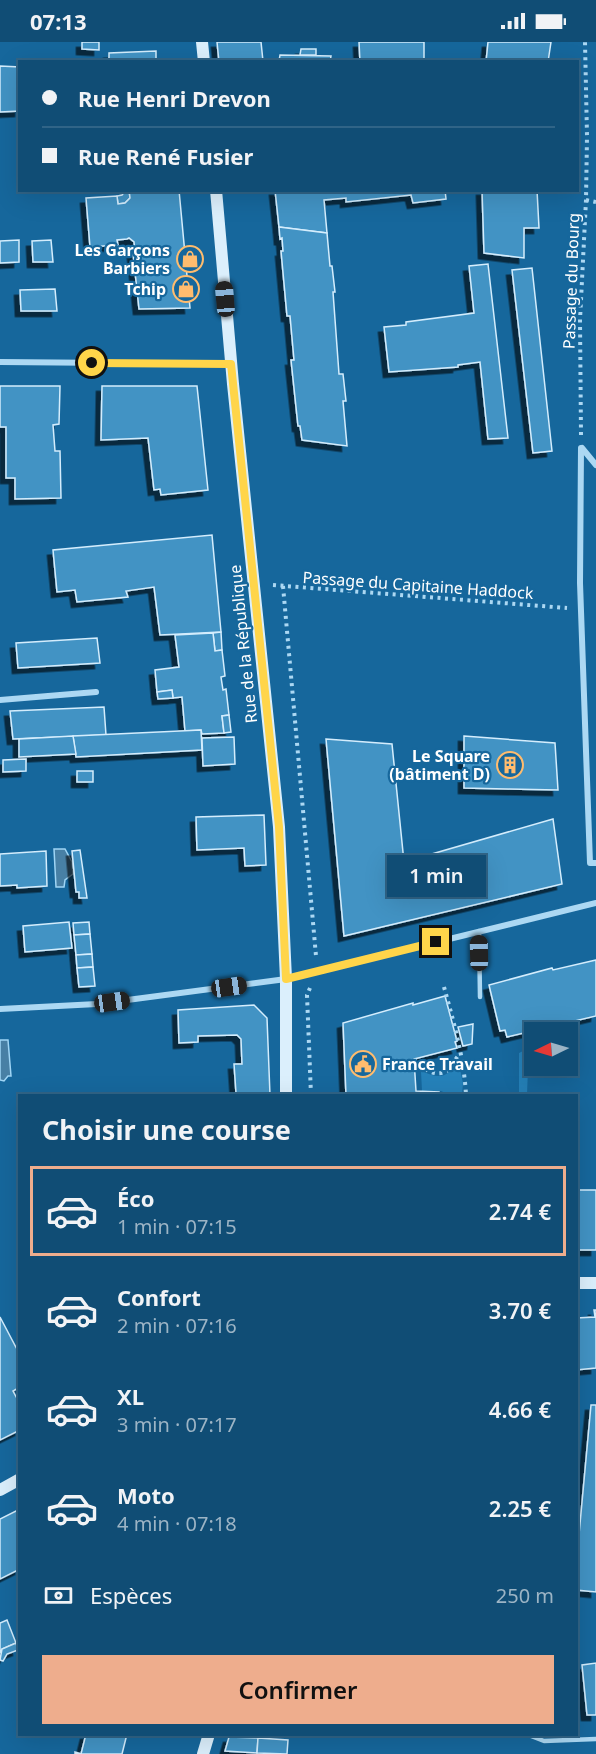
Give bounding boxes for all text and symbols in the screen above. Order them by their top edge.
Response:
text: 07:13 [30,6,87,36]
text: Rue Henri Drevon [78,83,271,113]
text: Rue René Fusier [78,141,253,171]
street label: Passage du Bourg [558,213,584,349]
place label: Les Garçons Barbiers [75,239,170,279]
shop icon: Les Garçons Barbiers [175,244,205,274]
shop icon: Tchip [171,274,201,304]
place label: Tchip [124,278,166,300]
car [214,280,236,318]
route start [78,349,105,376]
street label: Rue de la République [224,564,262,724]
street label: Passage du Capitaine Haddock [302,566,535,604]
place label: Le Square (bâtiment D) [389,745,490,785]
building icon: Le Square (bâtiment D) [495,750,525,780]
callout: 1 min [386,855,486,897]
text: 1 min [409,862,464,889]
route end [422,928,449,955]
car [470,935,488,971]
car [210,976,248,998]
car [93,991,131,1013]
north arrow [524,1022,578,1076]
map controls [524,1022,578,1076]
public building icon: France Travail [348,1049,378,1079]
place label: France Travail [382,1053,493,1075]
text: Choisir une course [42,1111,291,1148]
text: Éco [117,1183,154,1213]
icon: car [45,1184,99,1238]
text: 2.74 € [489,1196,551,1226]
text: 1 min · 07:15 [117,1213,237,1240]
text: Confort [117,1282,201,1312]
icon: car [45,1283,99,1337]
text: 3.70 € [489,1295,551,1325]
text: 2 min · 07:16 [117,1312,237,1339]
text: XL [117,1381,144,1411]
icon: car [45,1382,99,1436]
text: 4.66 € [489,1394,551,1424]
text: 3 min · 07:17 [117,1411,237,1438]
text: Moto [117,1480,175,1510]
icon: car [45,1481,99,1535]
text: 2.25 € [489,1493,551,1523]
text: 4 min · 07:18 [117,1510,237,1537]
icon: cash [42,1579,75,1612]
text: Espèces [90,1580,172,1610]
text: 250 m [496,1582,554,1609]
button: Confirmer [42,1655,554,1724]

